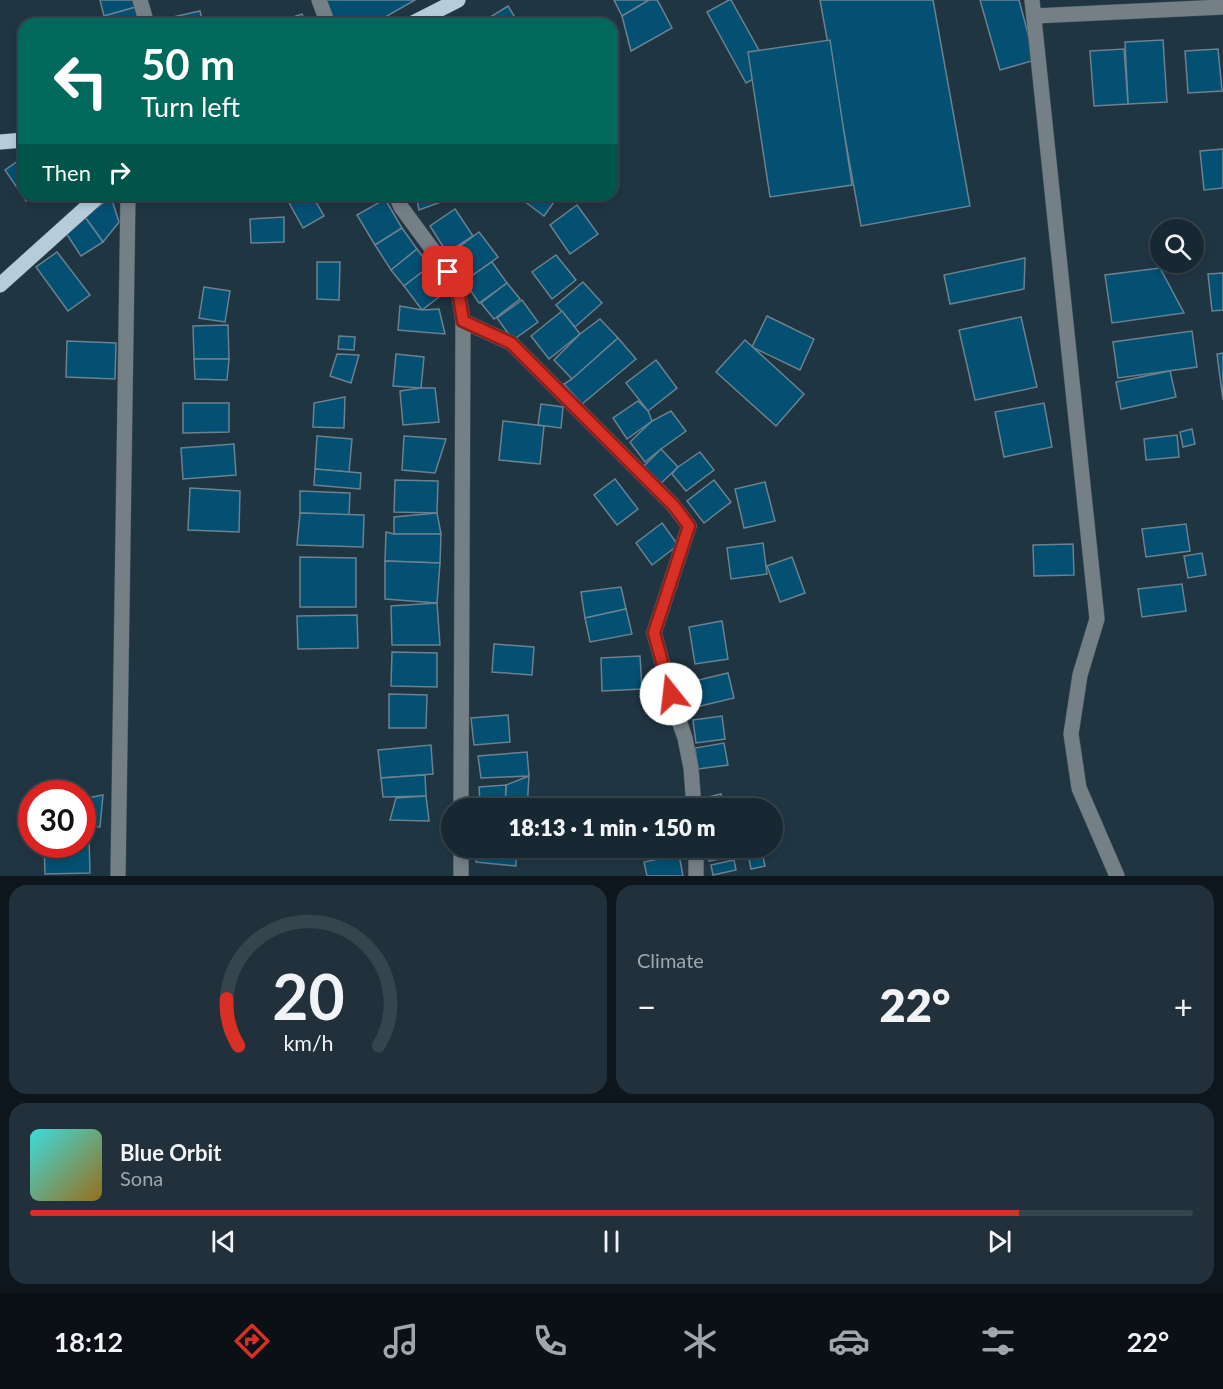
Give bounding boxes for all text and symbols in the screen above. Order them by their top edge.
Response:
text: 50 m [141,39,235,89]
icon: left [42,42,120,120]
text: Turn left [141,90,240,123]
icon: right [103,156,136,189]
text: Then [42,159,91,186]
map controls [1150,219,1204,273]
button: search [1150,219,1204,273]
pin [422,246,473,297]
icon: arrive [431,255,464,288]
position arrow [639,662,703,726]
speed limit sign: 30 [18,780,96,858]
text: 18:13 · 1 min · 150 m [509,814,715,841]
text: Climate [637,948,704,972]
text: 20 [272,958,344,1033]
text: 22° [880,978,950,1032]
text: − [637,986,656,1026]
text: + [1174,986,1193,1026]
text: km/h [283,1031,333,1057]
text: Blue Orbit [120,1139,221,1166]
text: Sona [120,1166,163,1190]
icon: previous [207,1225,240,1258]
icon: pause [595,1225,628,1258]
icon: next [983,1225,1016,1258]
icon: directions [231,1320,273,1362]
icon: music [380,1320,422,1362]
icon: phone [529,1320,571,1362]
icon: climate [679,1320,721,1362]
icon: car [828,1320,870,1362]
icon: filters [977,1320,1019,1362]
text: 18:12 [54,1325,123,1358]
text: 22° [1127,1325,1169,1358]

